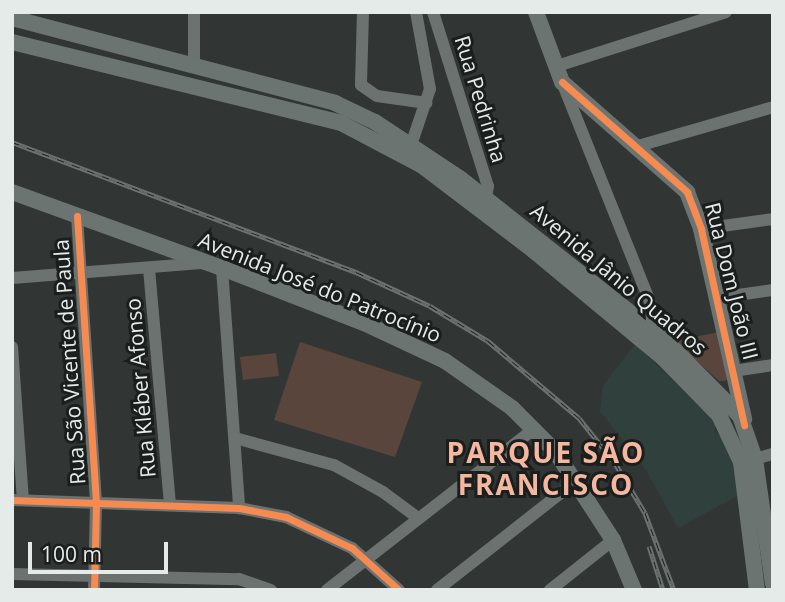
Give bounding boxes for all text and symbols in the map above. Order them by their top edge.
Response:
street label: Rua Pedrinha [450,32,512,166]
street label: Avenida Jânio Quadros [526,198,712,360]
street label: Rua Dom João III [700,200,764,362]
street label: Avenida José do Patrocínio [195,227,445,347]
street label: Rua São Vicente de Paula [48,239,90,485]
street label: Rua Kléber Afonso [120,297,160,479]
district label: PARQUE SÃO FRANCISCO [448,435,644,501]
scale bar [32,528,172,572]
text: 100 m [41,540,102,568]

